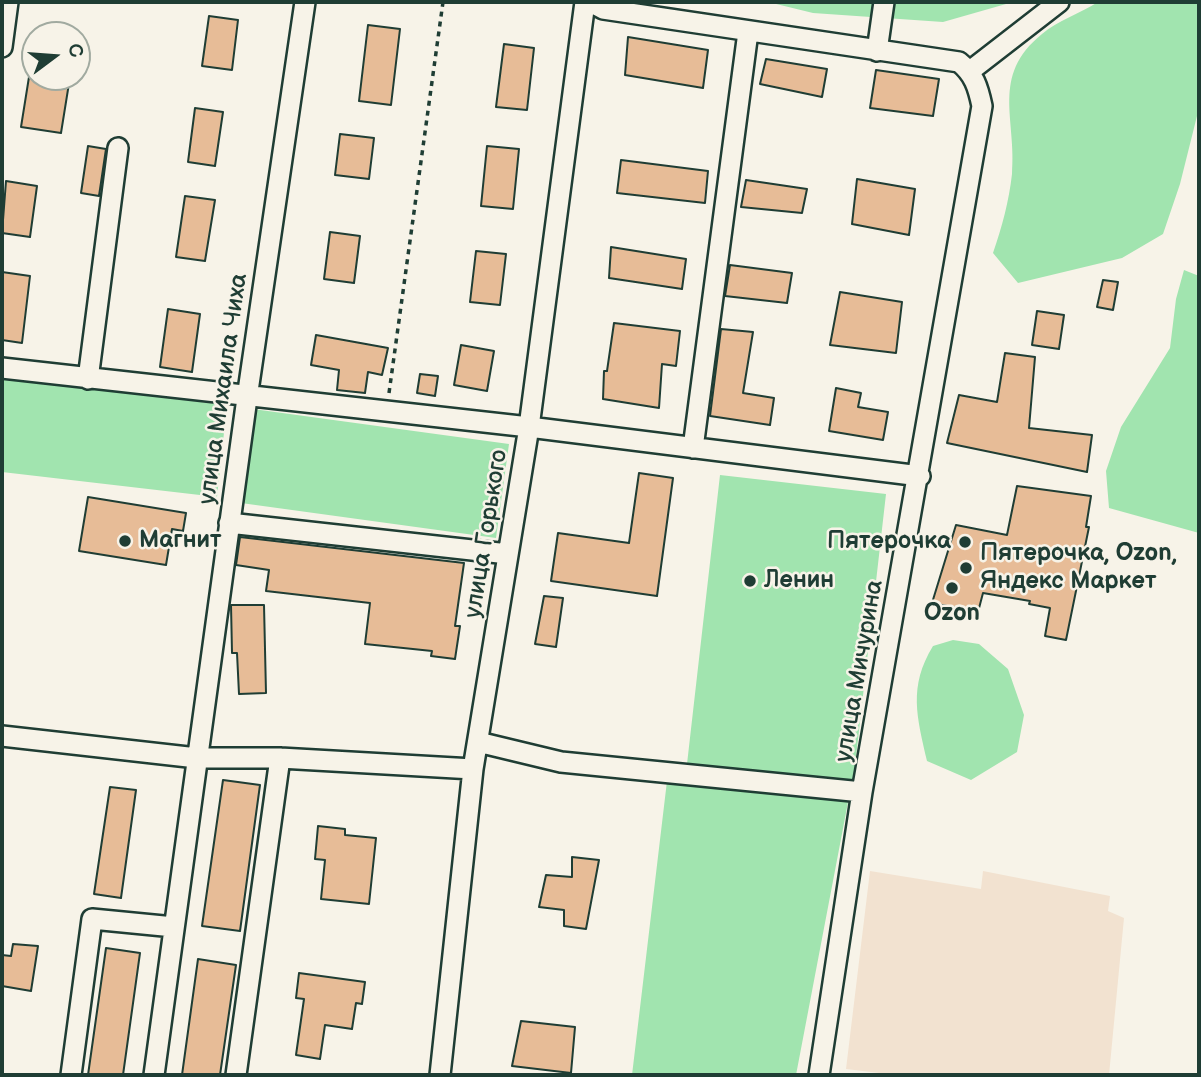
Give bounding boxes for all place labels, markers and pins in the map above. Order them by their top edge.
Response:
place label: Магнит [139,527,221,555]
place label: Пятерочка [827,528,951,556]
marker: Магнит [117,533,133,549]
marker: Пятерочка [957,534,973,550]
place label: Пятерочка, Ozon, Яндекс Маркет [980,540,1177,596]
marker: Пятерочка, Ozon, Яндекс Маркет [958,560,974,576]
place label: Ленин [764,567,834,595]
marker: Ленин [742,573,758,589]
marker: Ozon [944,580,960,596]
place label: Ozon [924,600,980,628]

